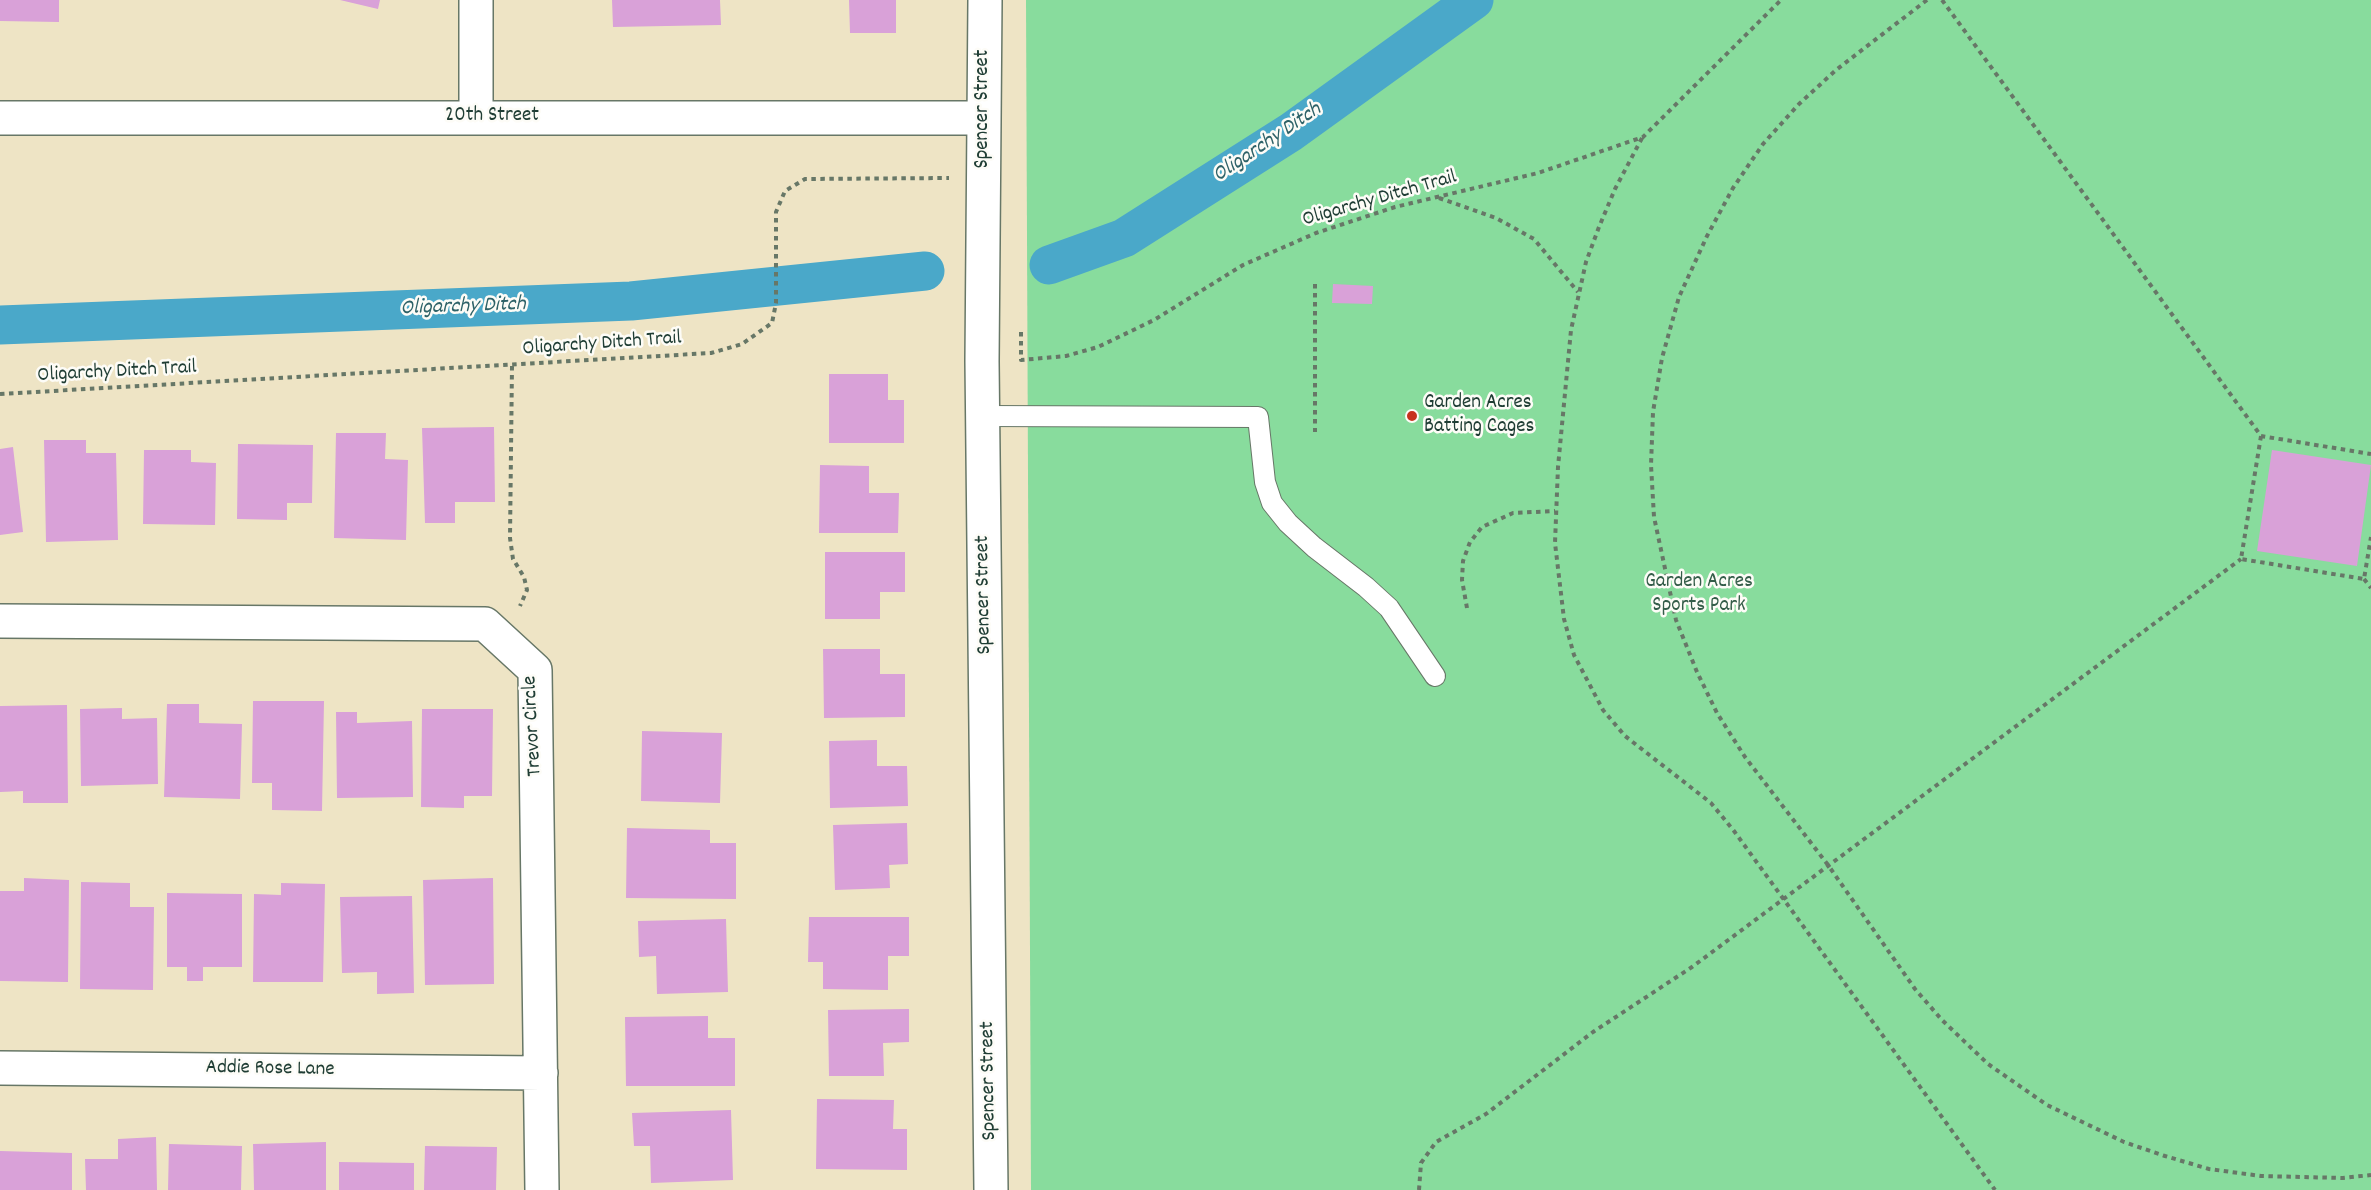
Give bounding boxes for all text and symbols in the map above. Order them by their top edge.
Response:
street label: Spencer Street [971,49,997,169]
water label: Oligarchy Ditch [1209,98,1327,190]
street label: 20th Street [445,104,539,130]
street label: Oligarchy Ditch Trail [1300,166,1460,234]
water label: Oligarchy Ditch [400,293,526,323]
street label: Oligarchy Ditch Trail [522,327,682,363]
street label: Oligarchy Ditch Trail [37,356,197,390]
place label: Garden Acres Batting Cages [1424,391,1534,441]
marker: Garden Acres Batting Cages [1405,409,1419,423]
street label: Spencer Street [971,535,999,655]
park label: Garden Acres Sports Park [1645,570,1753,620]
street label: Trevor Circle [519,675,549,777]
street label: Spencer Street [976,1021,1004,1141]
street label: Addie Rose Lane [205,1056,335,1084]

